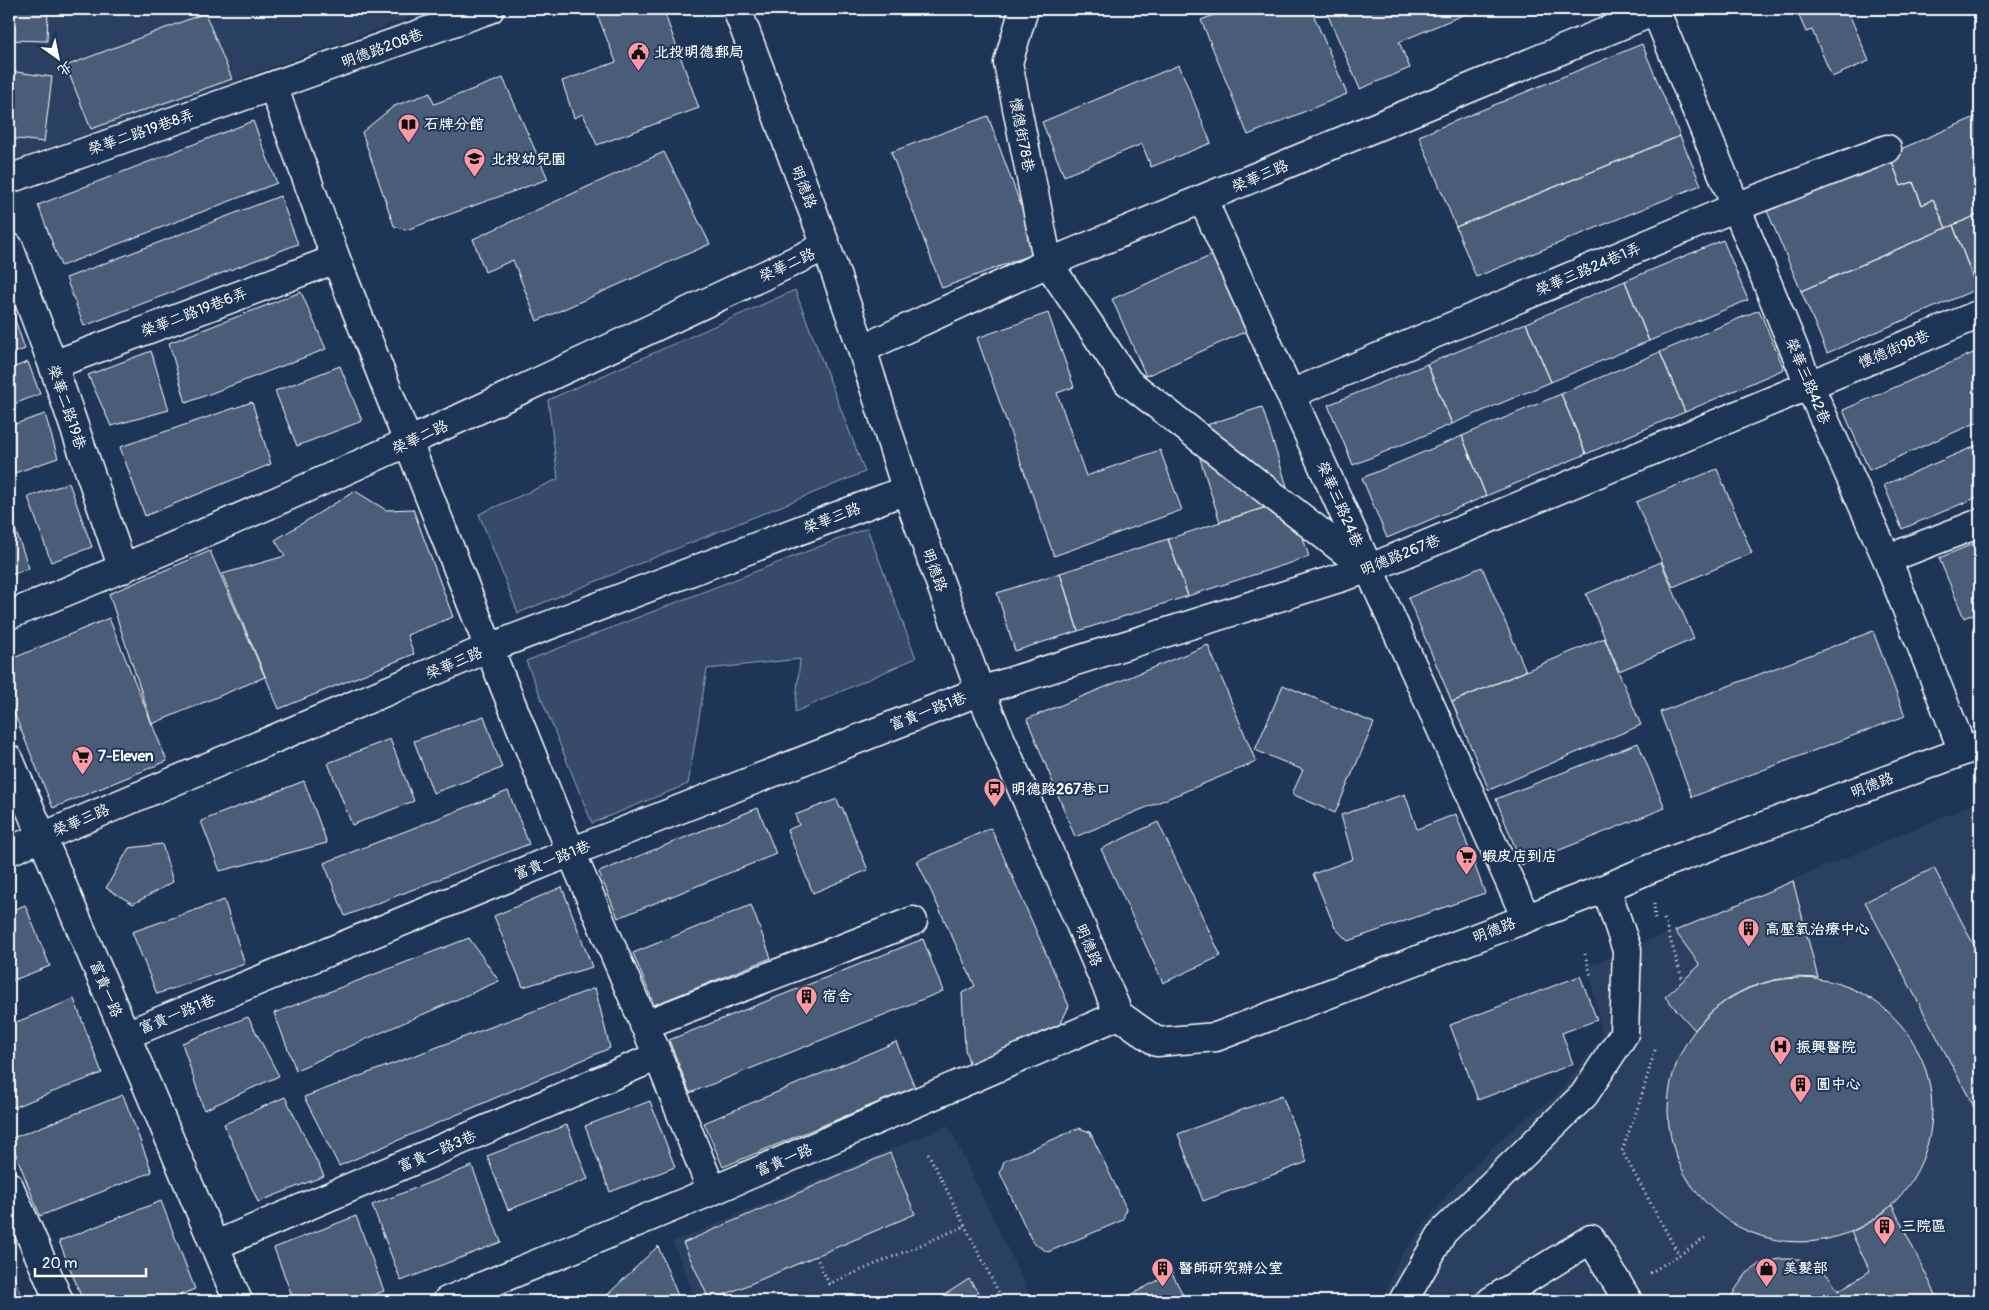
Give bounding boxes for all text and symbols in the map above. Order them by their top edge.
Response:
street label: 明德路208巷 [338,25,426,72]
north arrow [32,32,82,82]
public building icon: 北投明德郵局 [626,40,650,71]
place label: 北投明德郵局 [654,43,744,62]
text: 北 [54,58,75,79]
street label: 懷德街78巷 [1005,96,1038,174]
street label: 榮華二路19巷8弄 [86,105,197,160]
library icon: 石牌分館 [396,112,420,143]
place label: 石牌分館 [424,115,484,134]
school or university icon: 北投幼兒園 [463,147,487,178]
place label: 北投幼兒園 [491,150,566,169]
street label: 榮華三路 [1229,156,1292,197]
street label: 明德路 [787,163,820,212]
street label: 榮華三路24巷1弄 [1532,239,1644,300]
street label: 榮華二路 [756,244,818,287]
street label: 榮華二路19巷6弄 [138,283,250,341]
street label: 懷德街98巷 [1856,326,1933,373]
street label: 榮華三路42巷 [1781,335,1834,427]
street label: 榮華二路19巷 [43,362,90,452]
street label: 榮華二路 [389,416,451,459]
street label: 榮華三路24巷 [1312,458,1367,550]
street label: 榮華三路 [801,499,864,538]
street label: 明德路267巷 [1357,531,1443,580]
street label: 明德路 [918,546,951,595]
street label: 榮華三路 [423,643,486,684]
street label: 富貴一路1巷 [887,688,969,735]
supermarket icon: 7-Eleven [70,744,94,775]
place label: 7-Eleven [98,747,154,766]
street label: 明德路 [1848,769,1897,802]
bus stop icon: 明德路267巷口 [983,777,1007,808]
place label: 明德路267巷口 [1011,780,1111,799]
street label: 榮華三路 [50,800,113,841]
street label: 富貴一路1巷 [511,837,593,884]
supermarket icon: 蝦皮店到店 [1454,844,1478,875]
place label: 蝦皮店到店 [1482,847,1557,866]
street label: 明德路 [1470,914,1519,947]
building icon: 高壓氧治療中心 [1737,917,1761,948]
place label: 高壓氧治療中心 [1765,920,1870,939]
street label: 明德路 [1071,921,1106,970]
street label: 富貴一路 [85,958,126,1021]
building icon: 宿舍 [794,984,818,1015]
place label: 宿舍 [822,987,852,1006]
street label: 富貴一路1巷 [136,991,218,1038]
hospital icon: 振興醫院 [1768,1035,1792,1066]
place label: 振興醫院 [1796,1038,1856,1057]
building icon: 圓中心 [1788,1072,1812,1103]
place label: 圓中心 [1816,1075,1861,1094]
street label: 富貴一路3巷 [395,1126,479,1176]
street label: 富貴一路 [753,1140,816,1181]
building icon: 三院區 [1873,1214,1897,1245]
place label: 三院區 [1901,1217,1946,1236]
scale bar [35,1245,146,1277]
text: 20 m [42,1254,77,1273]
building icon: 醫師研究辦公室 [1150,1256,1174,1287]
shop icon: 美髮部 [1755,1256,1779,1287]
place label: 醫師研究辦公室 [1178,1259,1283,1278]
place label: 美髮部 [1783,1259,1828,1278]

